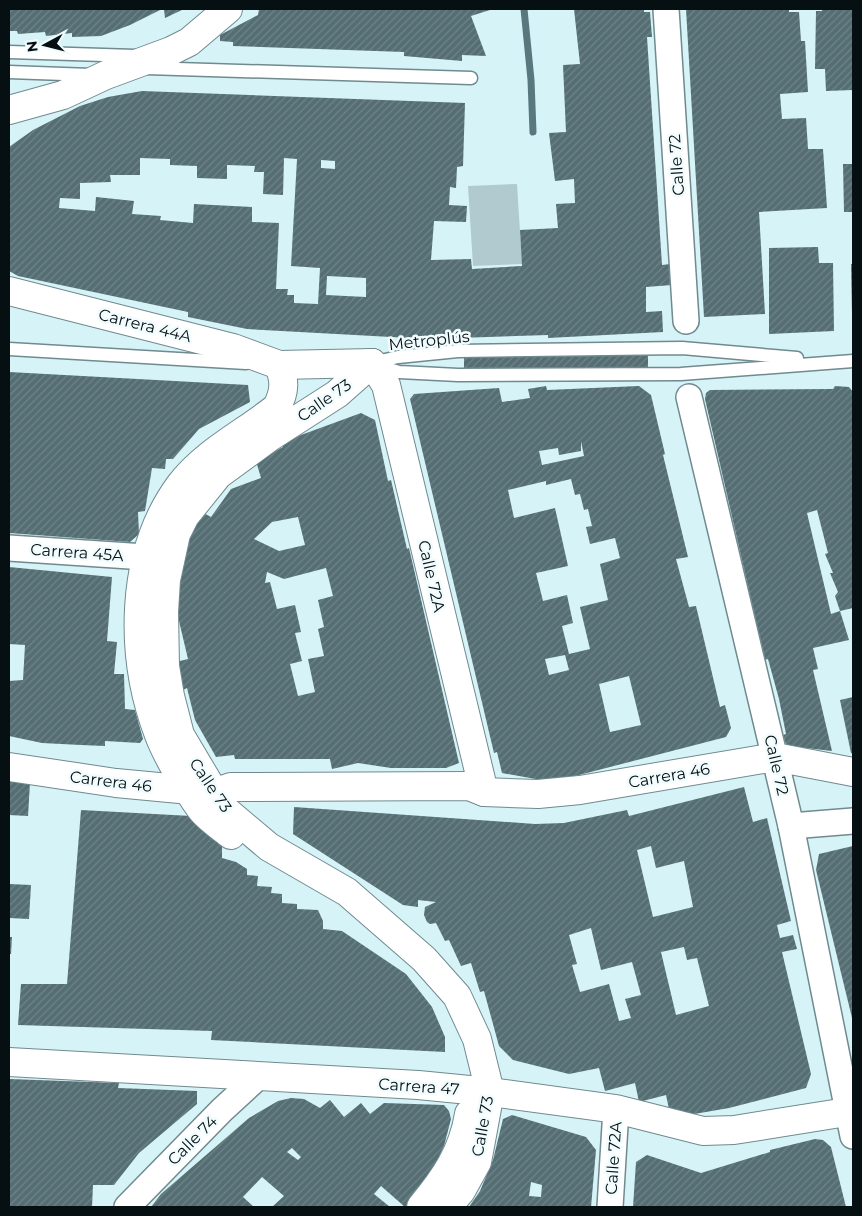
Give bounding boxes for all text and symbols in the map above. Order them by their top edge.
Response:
north arrow [20,20,70,70]
text: N [22,40,42,53]
street label: Calle 72 [665,134,688,196]
street label: Carrera 44A [97,305,194,346]
street label: Metroplús [388,327,471,354]
street label: Calle 73 [294,375,355,426]
street label: Calle 72A [414,538,449,614]
street label: Carrera 45A [30,540,125,565]
street label: Calle 72 [760,733,793,797]
street label: Calle 73 [186,755,236,816]
street label: Carrera 46 [627,759,712,792]
street label: Carrera 46 [69,767,153,796]
street label: Carrera 47 [378,1074,460,1099]
street label: Calle 73 [468,1094,497,1158]
street label: Calle 74 [164,1111,221,1169]
street label: Calle 72A [601,1120,626,1195]

